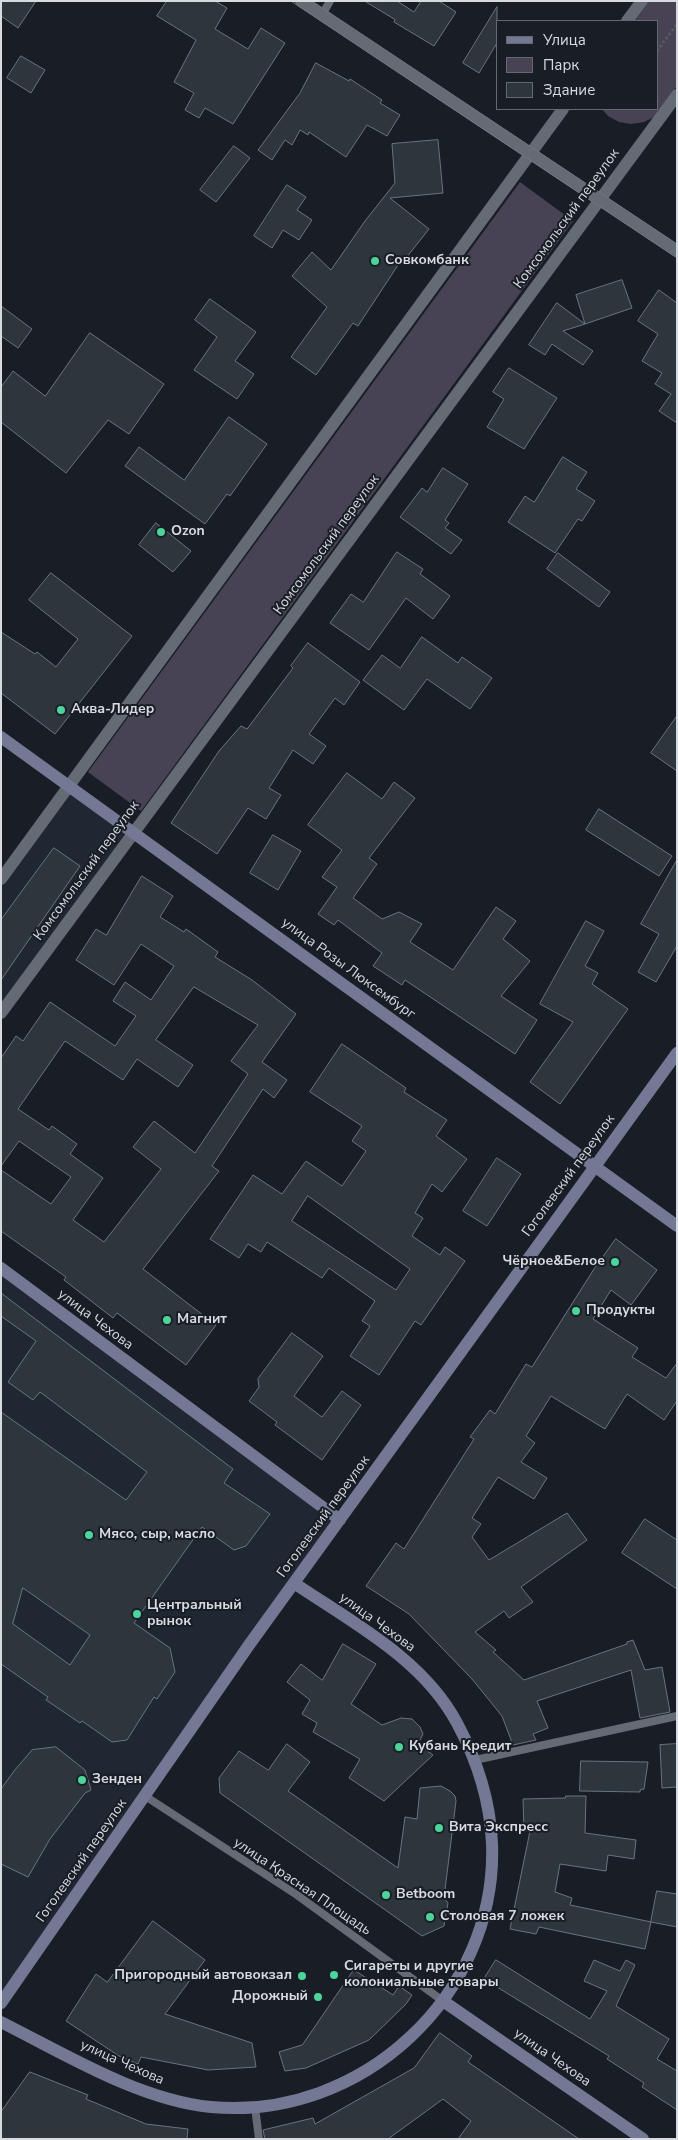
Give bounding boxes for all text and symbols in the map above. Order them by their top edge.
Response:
legend [496,20,658,110]
text: Улица [543,30,586,50]
text: Парк [543,55,579,75]
text: Здание [543,80,595,100]
street label: Комсомольский переулок [511,146,623,292]
place label: Совкомбанк [385,253,469,269]
marker: Совкомбанк [369,255,381,267]
street label: Комсомольский переулок [271,472,383,618]
place label: Ozon [171,524,205,540]
marker: Ozon [155,526,167,538]
place label: Аква-Лидер [71,702,154,718]
marker: Аква-Лидер [55,704,67,716]
street label: Комсомольский переулок [31,798,143,944]
street label: улица Розы Люксембург [278,915,418,1023]
street label: Гоголевский переулок [519,1112,619,1240]
place label: Чёрное&Белое [503,1254,605,1270]
marker: Чёрное&Белое [609,1256,621,1268]
street label: улица Чехова [54,1286,136,1354]
place label: Продукты [586,1303,655,1319]
marker: Продукты [570,1305,582,1317]
place label: Магнит [177,1312,227,1328]
marker: Магнит [161,1314,173,1326]
street label: Гоголевский переулок [274,1453,374,1581]
place label: Мясо, сыр, масло [99,1527,215,1543]
marker: Мясо, сыр, масло [83,1529,95,1541]
street label: улица Чехова [336,1590,418,1656]
place label: Центральный рынок [147,1598,242,1630]
marker: Центральный рынок [131,1608,143,1620]
place label: Кубань Кредит [409,1739,511,1755]
marker: Кубань Кредит [393,1741,405,1753]
place label: Зенден [92,1772,142,1788]
marker: Зенден [76,1774,88,1786]
street label: Гоголевский переулок [33,1796,131,1926]
place label: Вита Экспресс [449,1820,548,1836]
marker: Вита Экспресс [433,1822,445,1834]
street label: улица Красная Площадь [230,1835,374,1939]
place label: Betboom [396,1887,455,1903]
marker: Betboom [380,1889,392,1901]
place label: Столовая 7 ложек [440,1909,564,1925]
marker: Столовая 7 ложек [424,1911,436,1923]
place label: Сигареты и другие колониальные товары [344,1959,499,1991]
place label: Пригородный автовокзал [114,1968,292,1984]
marker: Сигареты и другие колониальные товары [328,1969,340,1981]
marker: Пригородный автовокзал [296,1970,308,1982]
place label: Дорожный [232,1989,308,2005]
marker: Дорожный [312,1991,324,2003]
street label: улица Чехова [510,2025,594,2091]
street label: улица Чехова [77,2037,167,2089]

